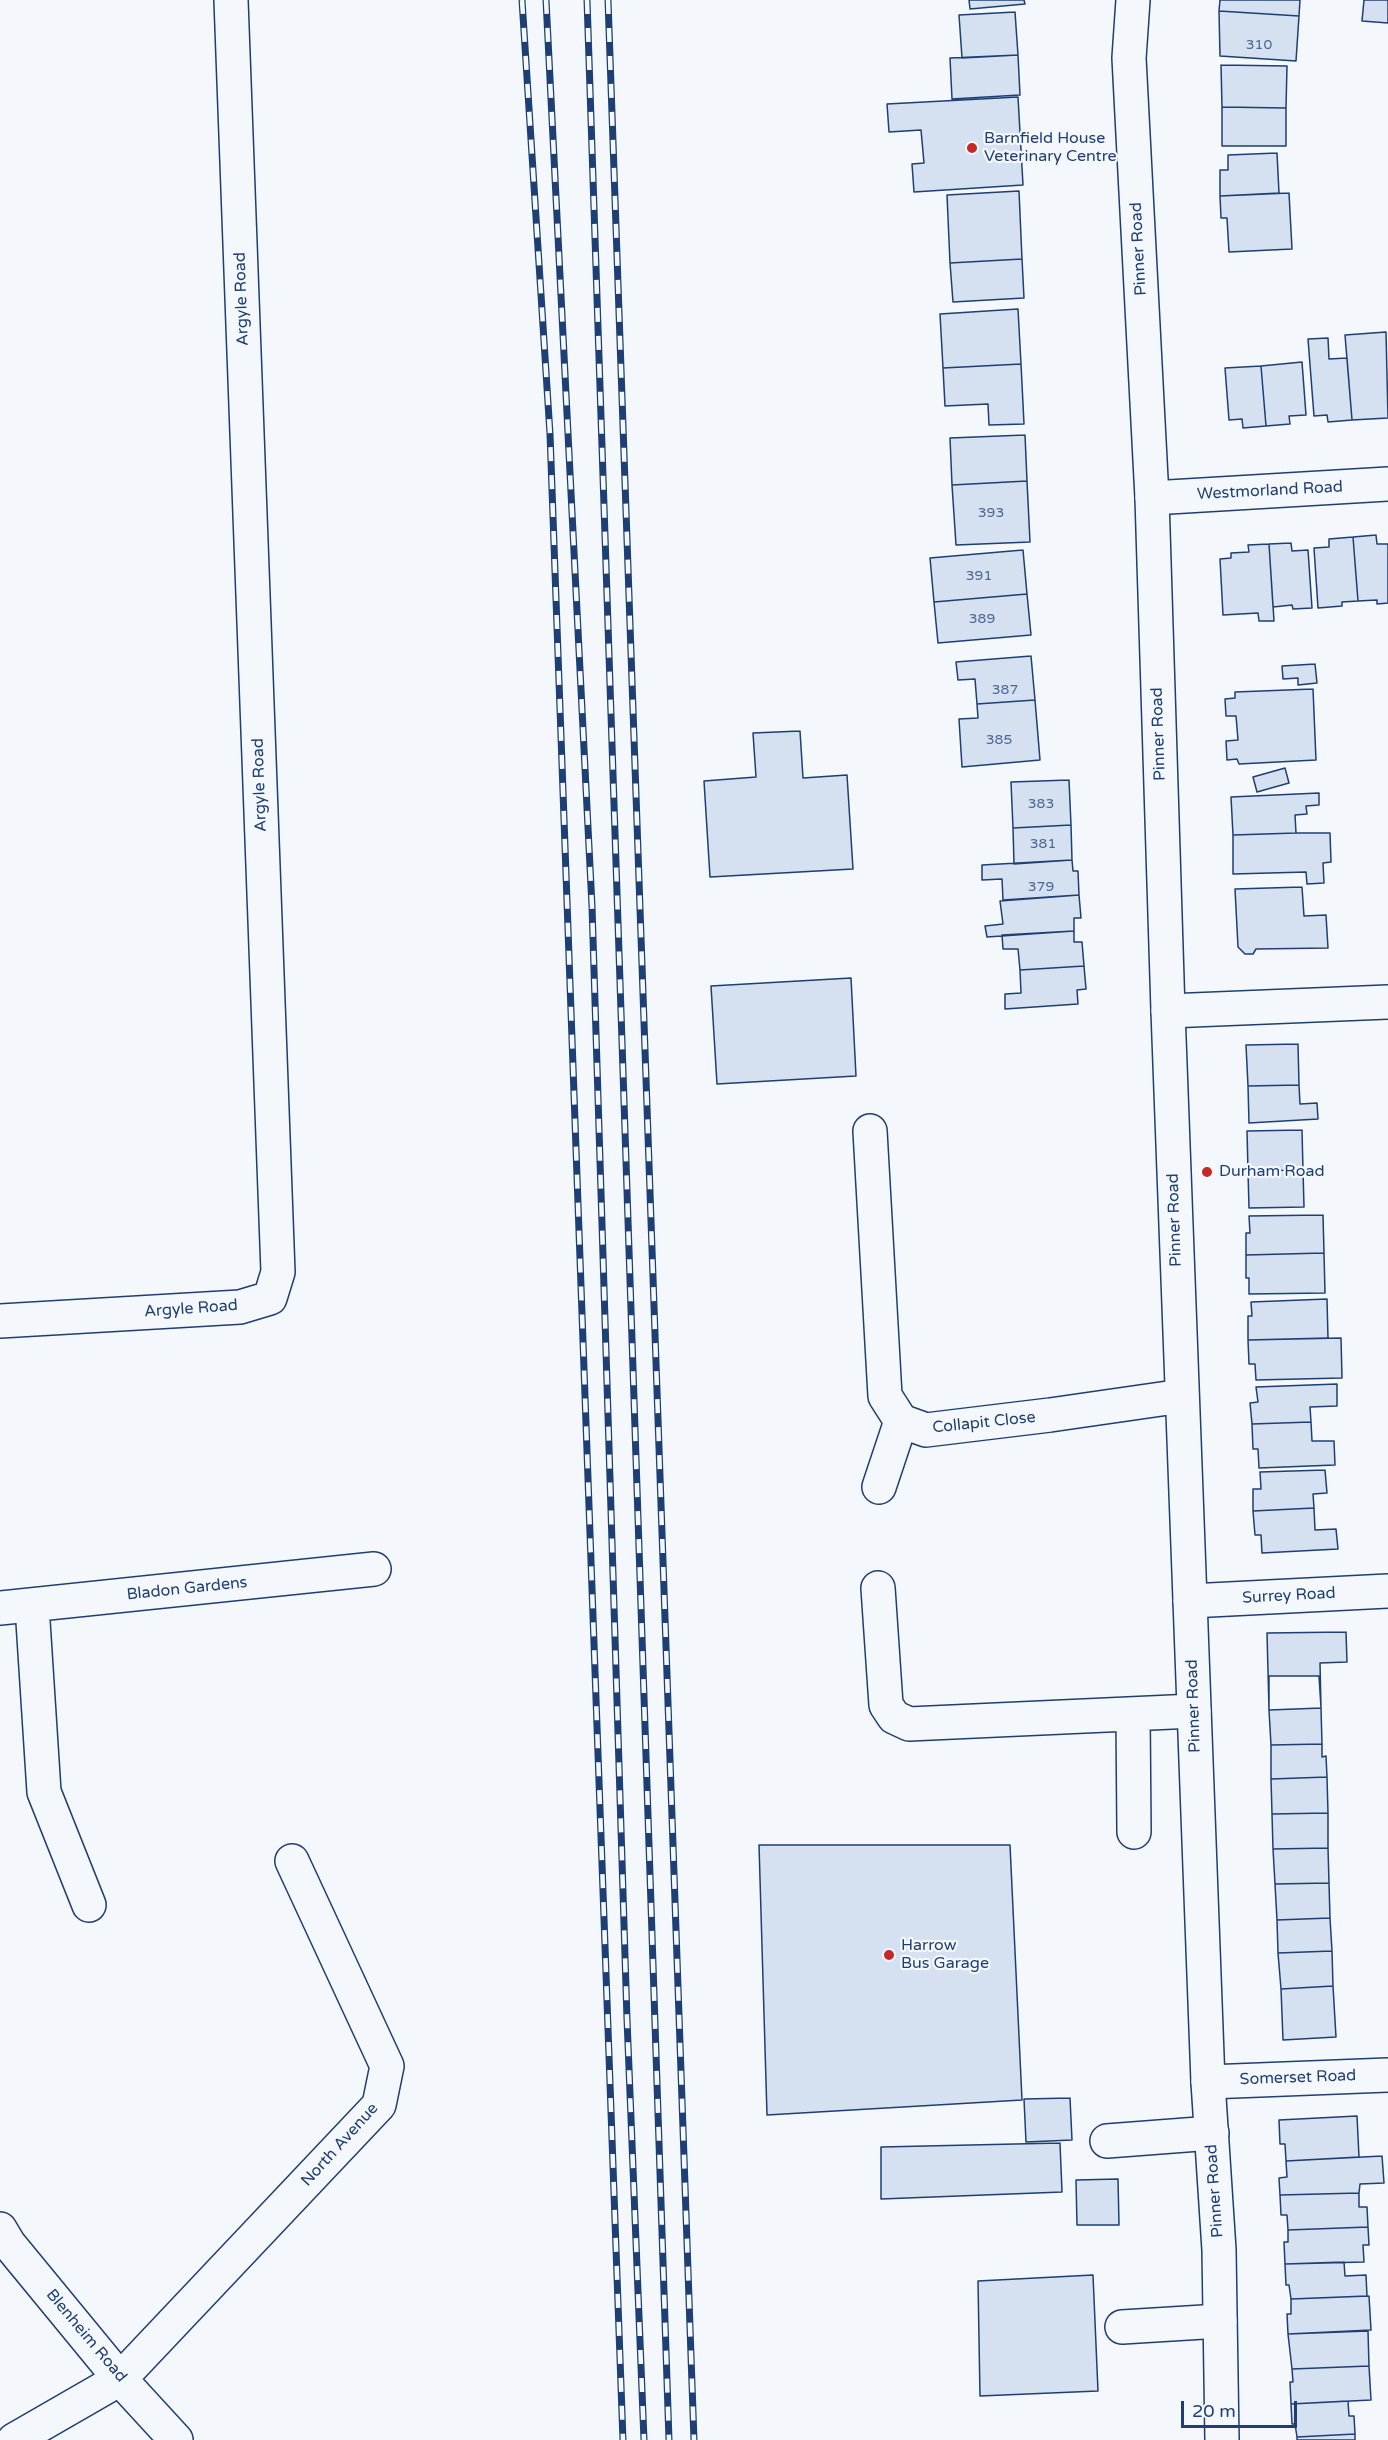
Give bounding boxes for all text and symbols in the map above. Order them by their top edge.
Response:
house number: 310 [1246,37,1272,53]
place label: Barnfield House Veterinary Centre [984,129,1117,167]
marker: Barnfield House Veterinary Centre [965,141,979,155]
street label: Pinner Road [1127,202,1151,296]
street label: Argyle Road [231,252,253,346]
street label: Westmorland Road [1197,478,1343,504]
house number: 393 [978,505,1004,521]
house number: 391 [966,568,992,584]
house number: 389 [969,611,995,627]
house number: 387 [992,682,1018,698]
street label: Pinner Road [1148,687,1170,781]
house number: 385 [986,732,1012,748]
street label: Argyle Road [249,738,271,832]
house number: 383 [1028,796,1054,812]
house number: 381 [1030,836,1056,852]
house number: 379 [1028,879,1054,895]
place label: Durham Road [1219,1162,1325,1182]
marker: Durham Road [1200,1165,1214,1179]
street label: Pinner Road [1164,1173,1186,1267]
street label: Argyle Road [144,1296,238,1322]
street label: Collapit Close [932,1408,1036,1438]
street label: Bladon Gardens [126,1573,248,1605]
street label: Surrey Road [1242,1584,1336,1608]
street label: Pinner Road [1183,1659,1205,1753]
place label: Harrow Bus Garage [901,1936,989,1974]
marker: Harrow Bus Garage [882,1948,896,1962]
street label: Somerset Road [1239,2066,1357,2090]
street label: North Avenue [297,2099,383,2191]
street label: Pinner Road [1202,2144,1228,2238]
street label: Blenheim Road [41,2286,131,2386]
scale bar [1184,2389,1300,2427]
text: 20 m [1192,2400,1236,2422]

